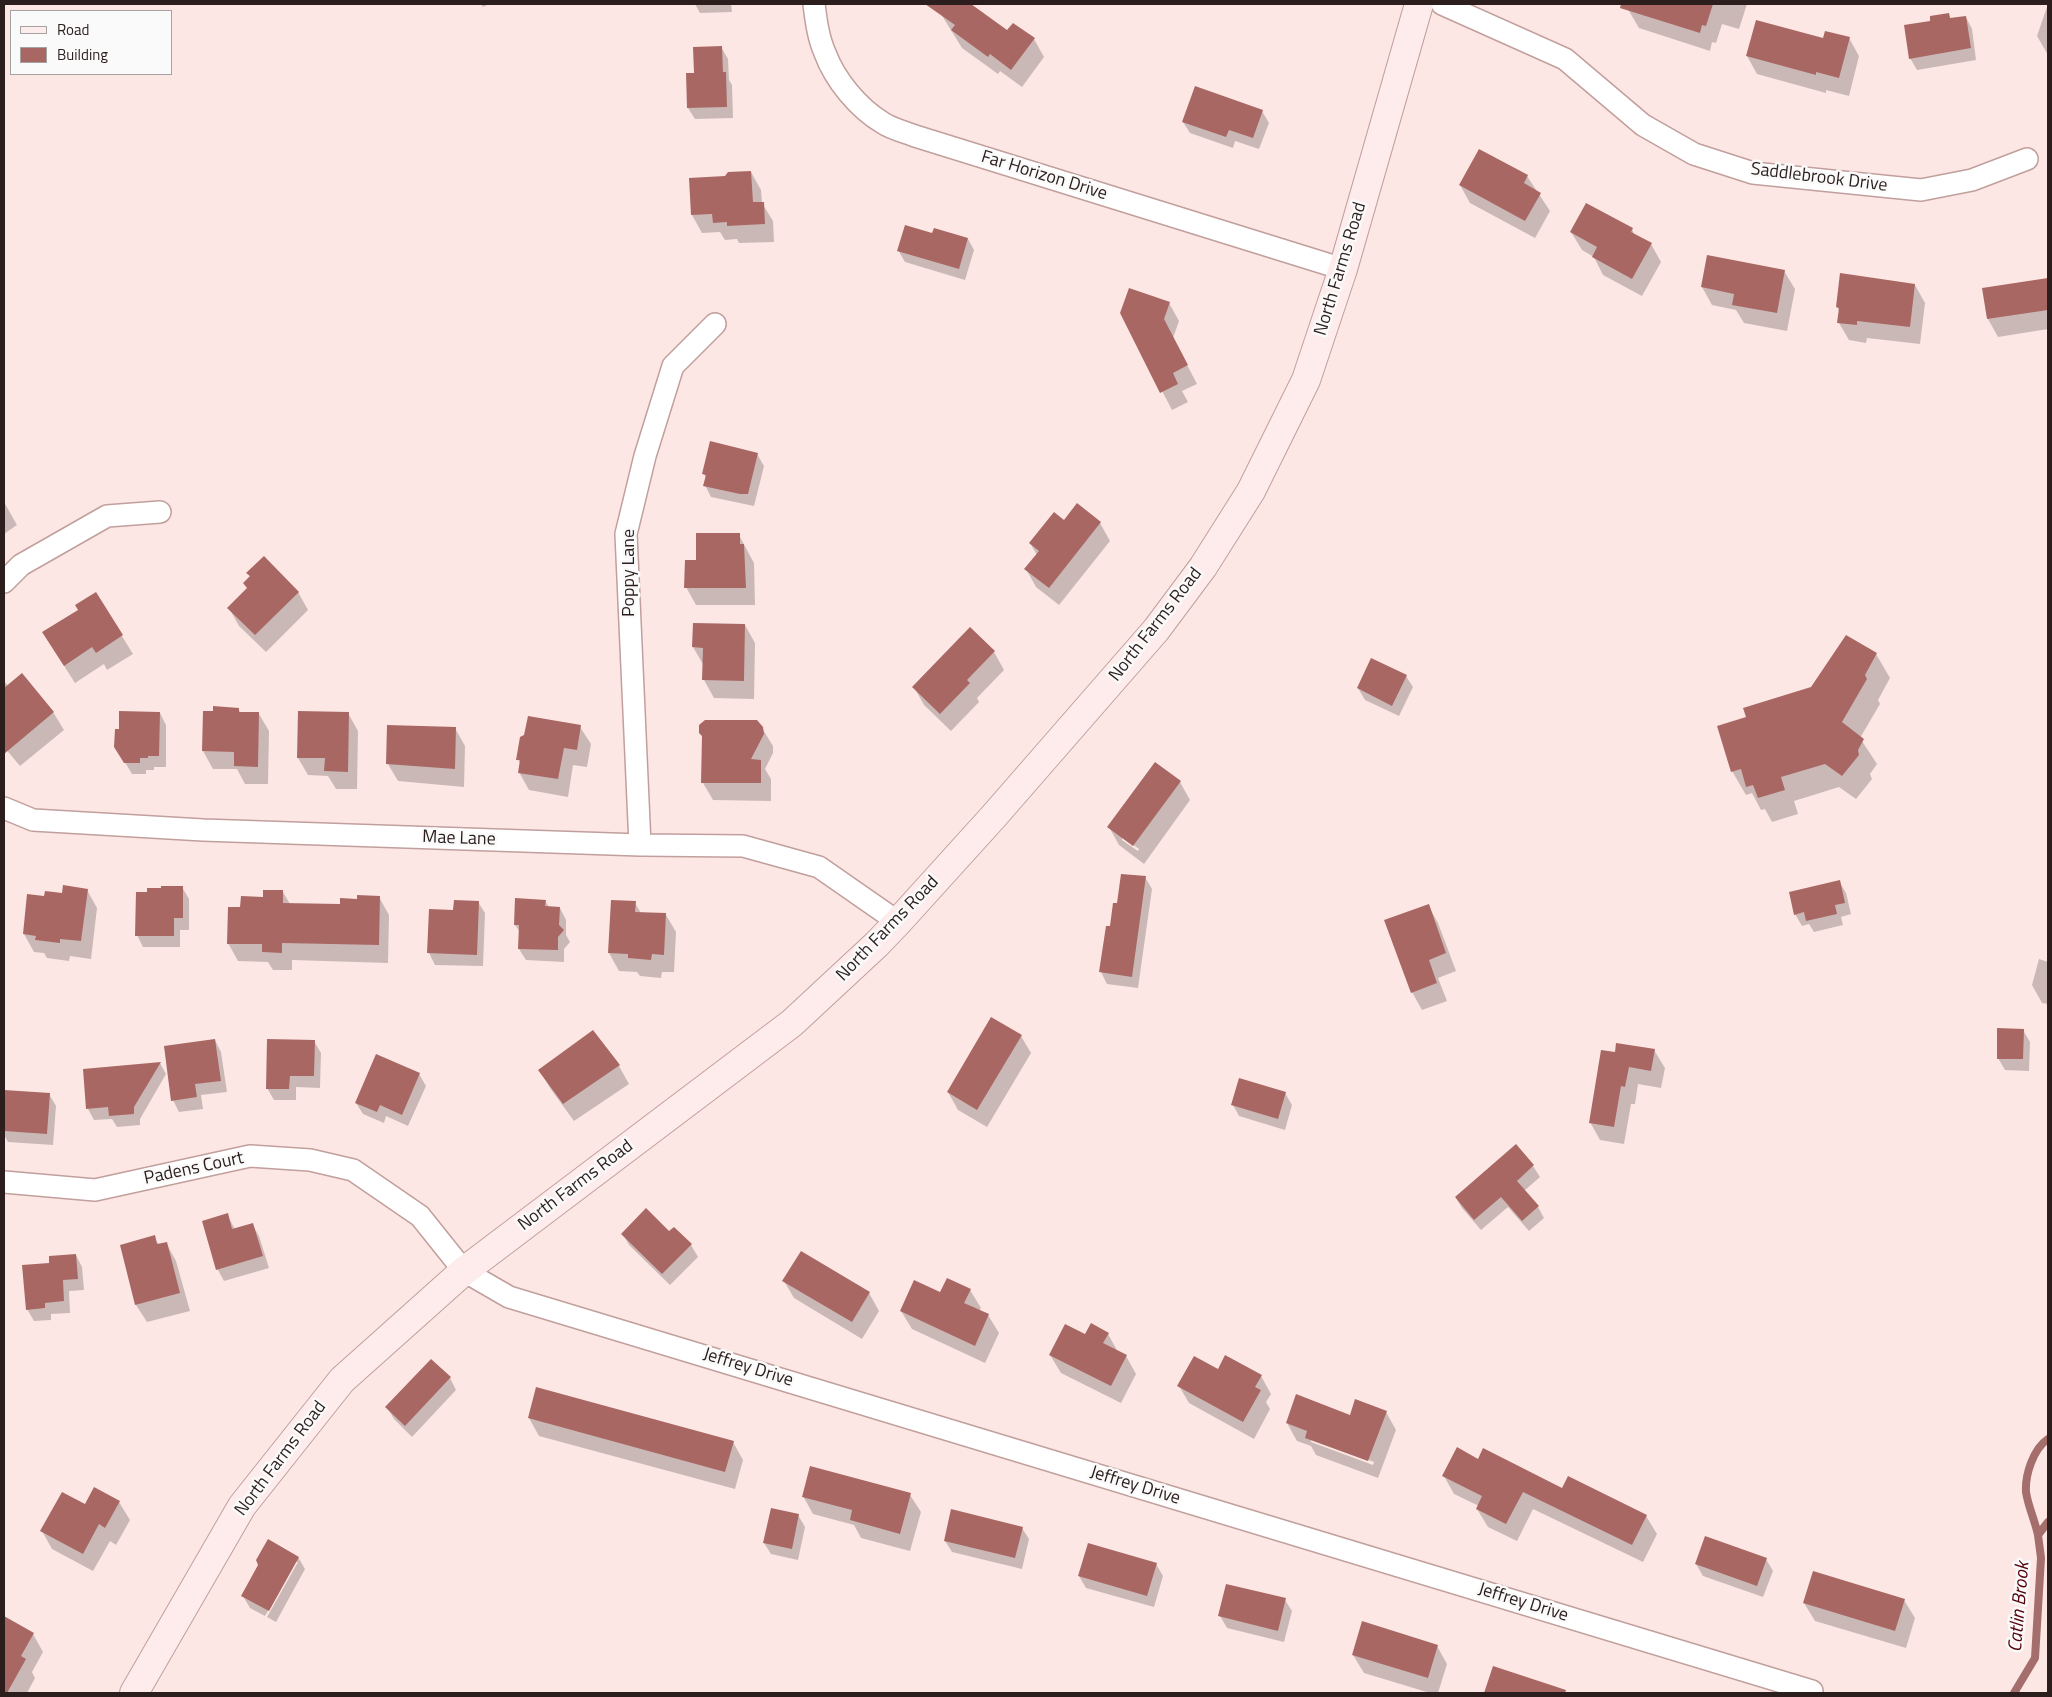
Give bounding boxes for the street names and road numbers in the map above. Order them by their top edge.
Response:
street label: Far Horizon Drive [978,147,1110,205]
street label: Saddlebrook Drive [1749,159,1889,197]
street label: North Farms Road [1310,200,1372,338]
street label: Poppy Lane [619,529,641,617]
street label: North Farms Road [1105,564,1207,686]
street label: Mae Lane [422,827,496,851]
street label: North Farms Road [832,872,944,986]
street label: North Farms Road [514,1136,638,1236]
street label: Padens Court [142,1148,246,1190]
street label: Jeffrey Drive [700,1344,796,1392]
street label: North Farms Road [231,1397,331,1521]
street label: Jeffrey Drive [1087,1462,1183,1510]
street label: Jeffrey Drive [1475,1579,1571,1627]

